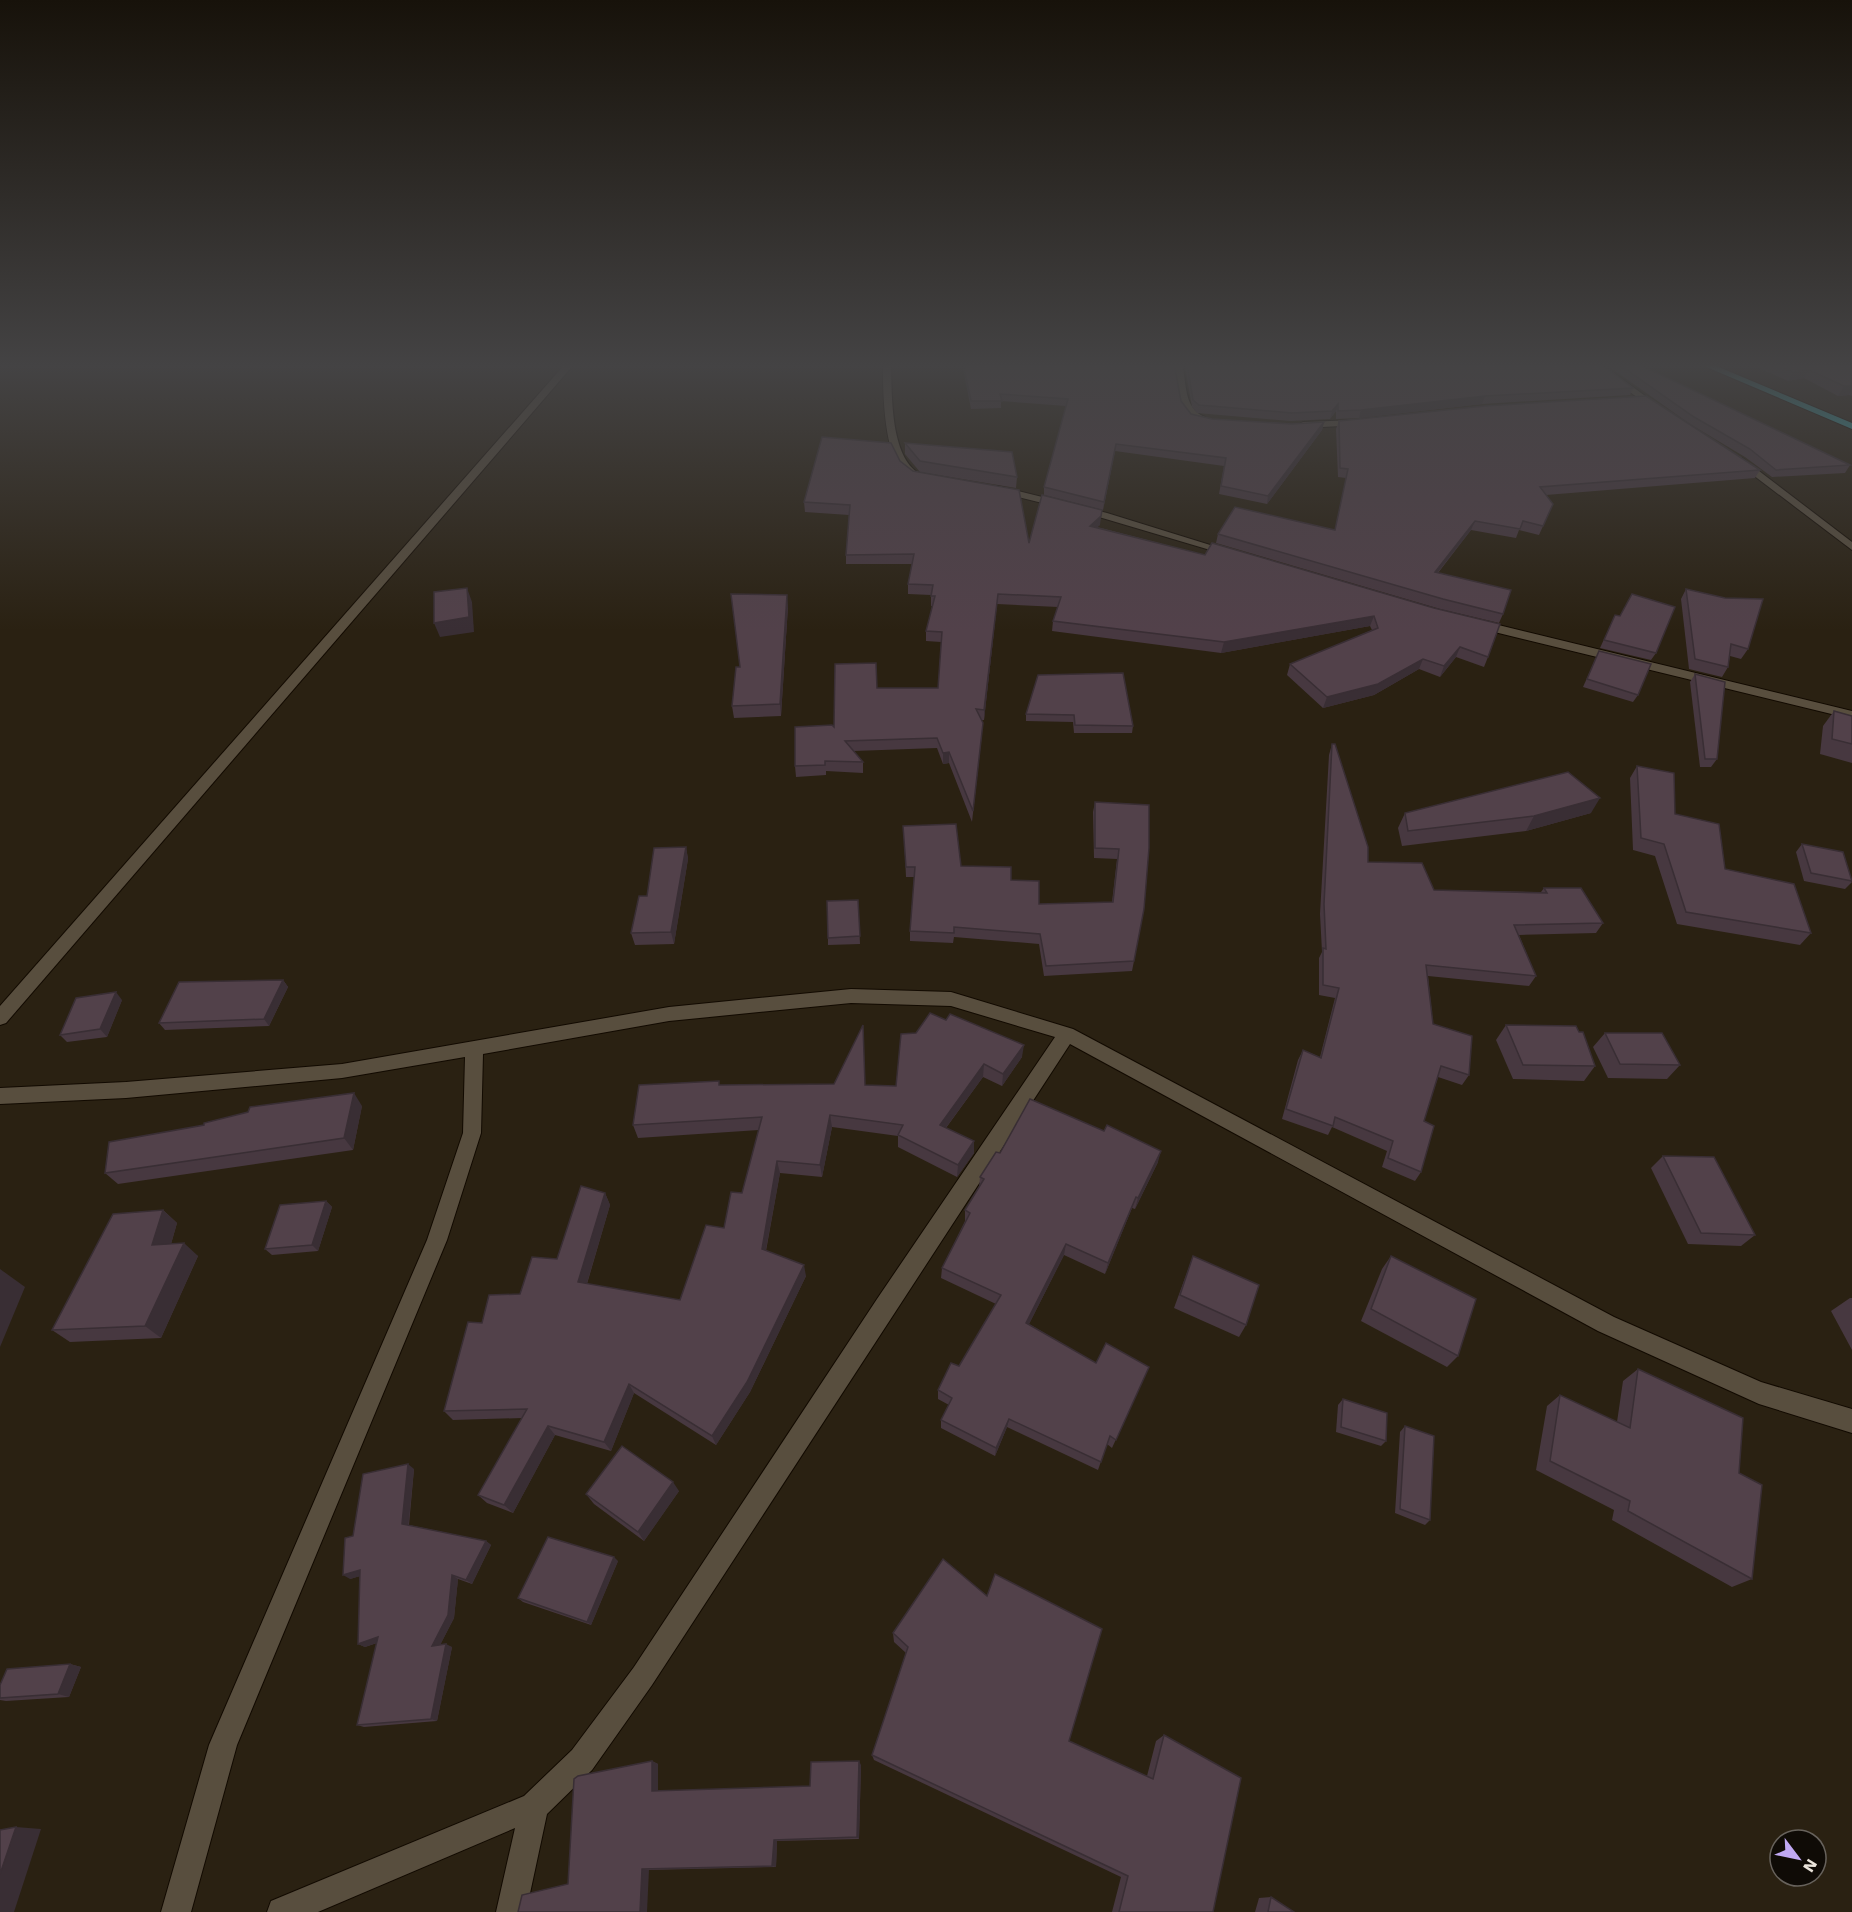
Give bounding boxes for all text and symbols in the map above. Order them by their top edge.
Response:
north arrow [1768,1828,1828,1888]
text: N [1799,1856,1821,1876]

